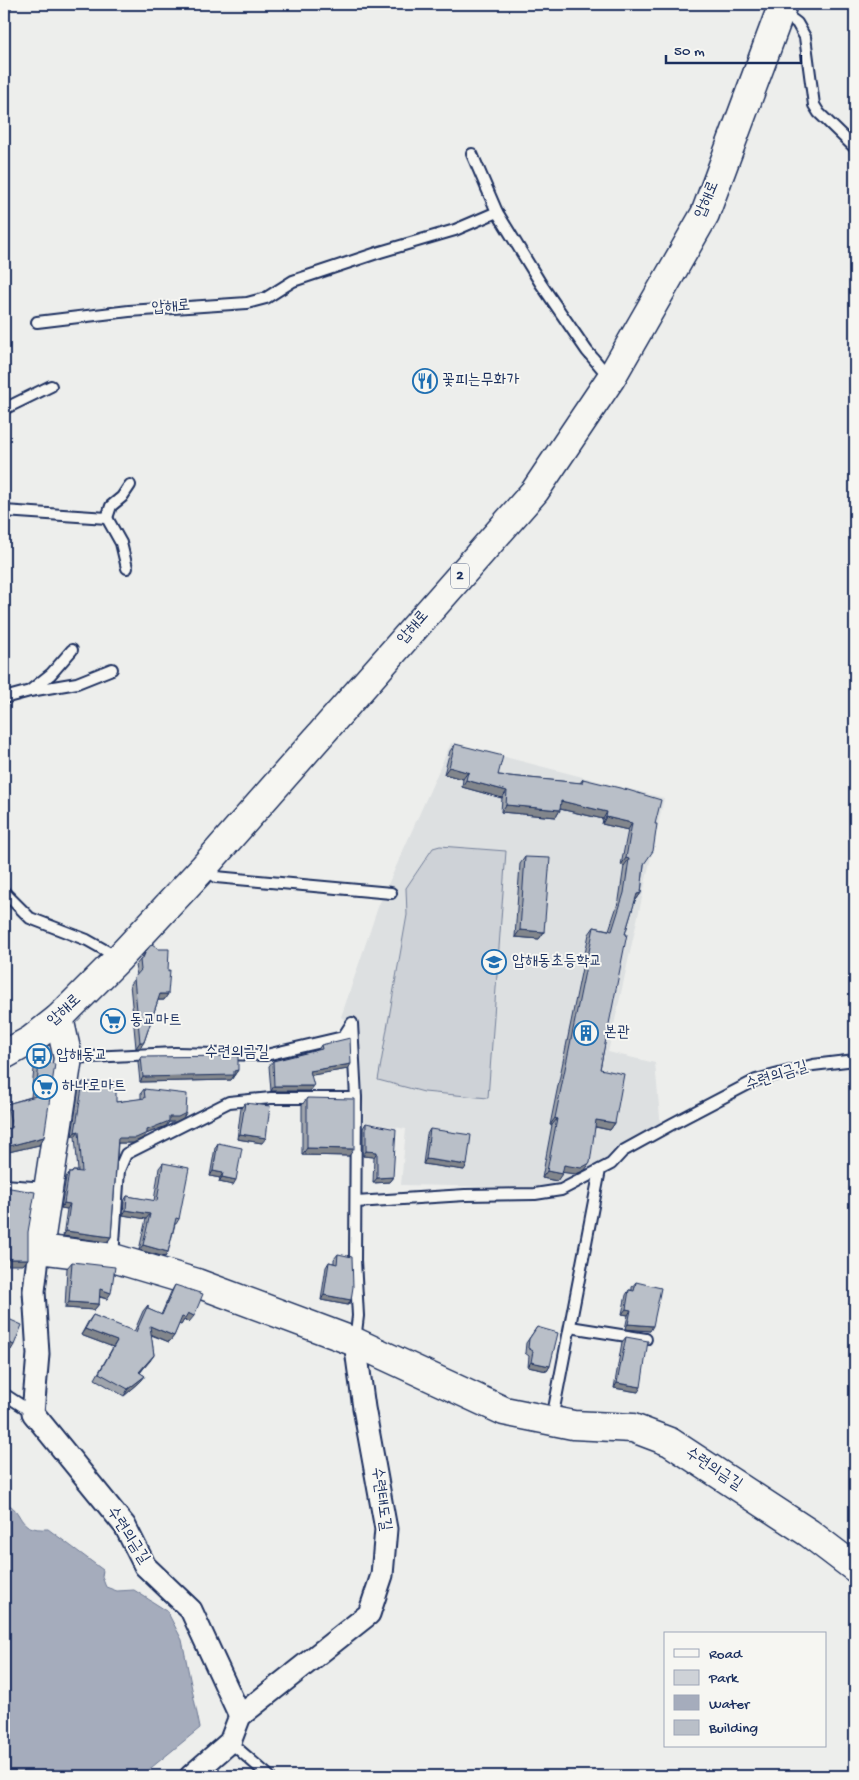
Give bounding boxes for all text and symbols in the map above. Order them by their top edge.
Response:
scale bar [666,32,802,64]
text: 50 m [674,43,705,61]
street label: 압해로 [692,179,724,221]
street label: 압해로 [151,297,191,319]
restaurant icon: 꽃피는무화가 [412,368,438,394]
place label: 꽃피는무화가 [442,372,519,391]
road number: 2 [451,564,469,588]
street label: 압해로 [394,607,434,649]
school or university icon: 압해동초등학교 [481,949,507,975]
place label: 압해동초등학교 [512,953,602,972]
street label: 압해로 [44,991,86,1031]
supermarket icon: 동교마트 [100,1008,126,1034]
place label: 동교마트 [130,1012,182,1031]
building icon: 본관 [573,1020,599,1046]
place label: 본관 [604,1024,630,1043]
bus stop icon: 압해동교 [26,1043,52,1069]
street label: 수련의금길 [205,1044,269,1063]
place label: 압해동교 [56,1047,108,1066]
street label: 수련의금길 [743,1058,811,1096]
supermarket icon: 하나로마트 [32,1074,58,1100]
place label: 하나로마트 [62,1078,126,1097]
street label: 수련의금길 [681,1445,745,1496]
street label: 수련태도길 [366,1466,394,1532]
street label: 수련의금길 [102,1504,153,1568]
legend [664,1632,826,1748]
text: Road [709,1646,743,1664]
text: Park [708,1670,739,1688]
text: Water [709,1696,751,1714]
text: Building [708,1720,758,1738]

